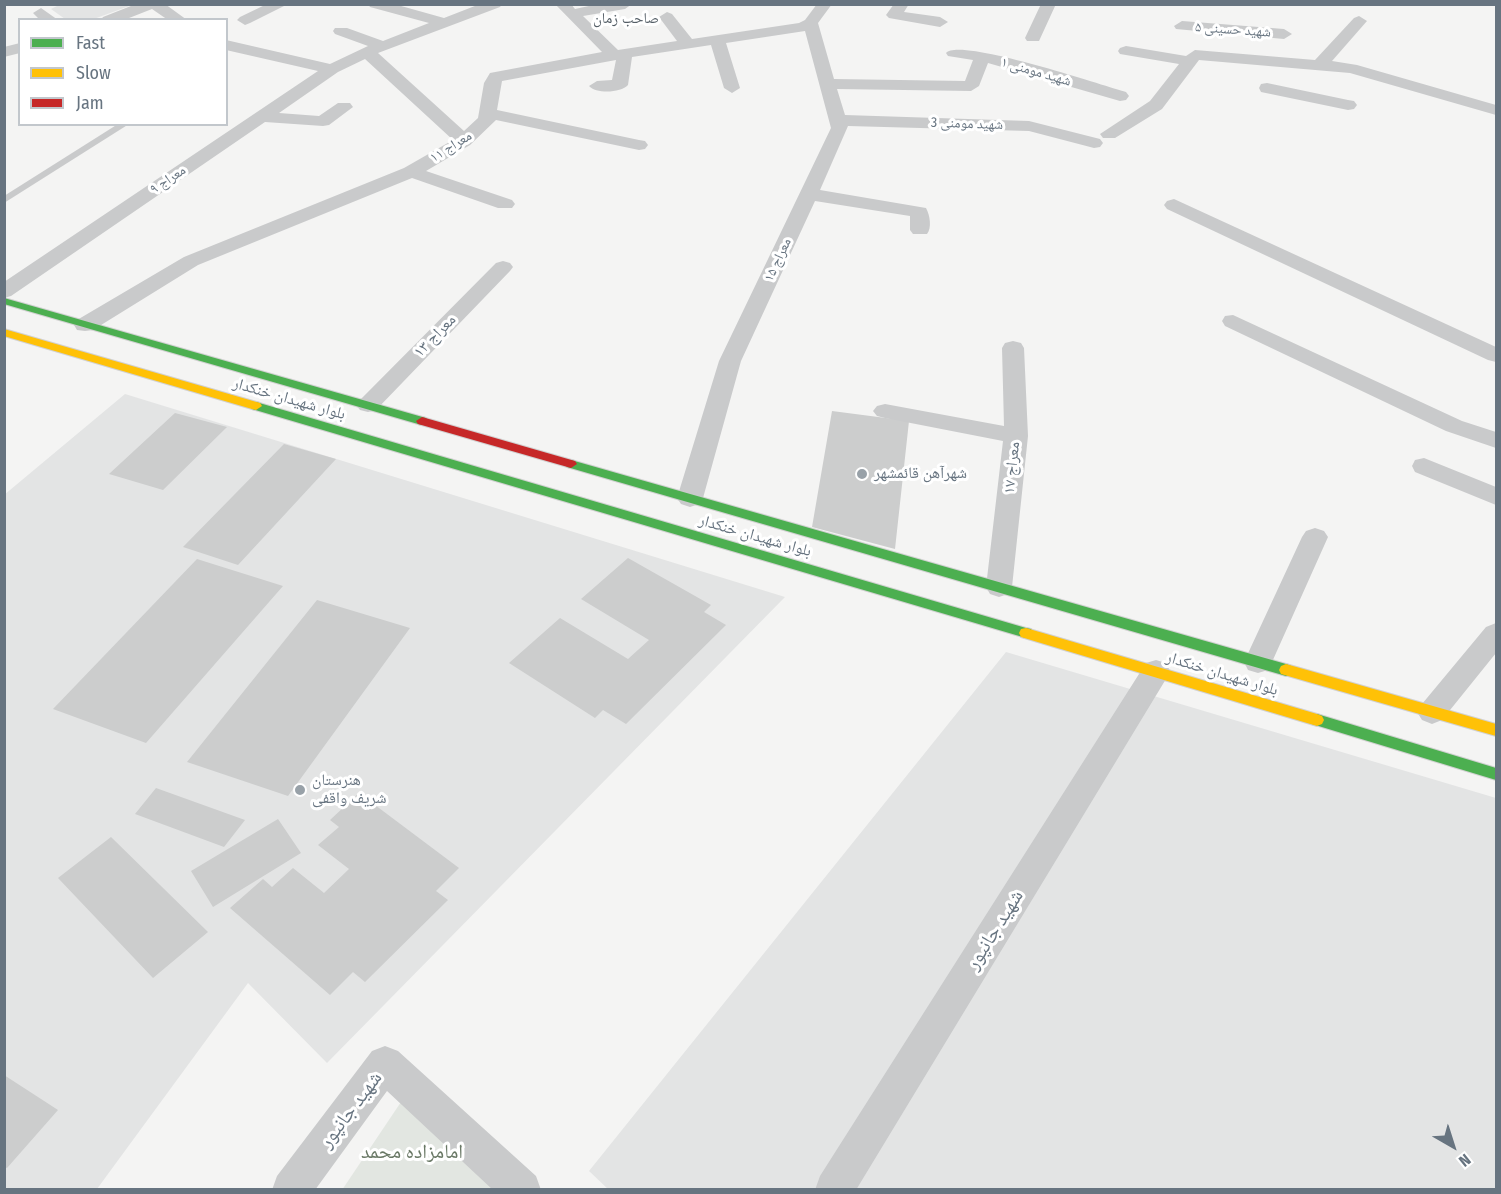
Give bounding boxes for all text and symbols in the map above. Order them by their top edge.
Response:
district label: صاحب زمان [593,10,659,28]
legend [18,18,228,126]
street label: شهید حسینی ۵ [1194,19,1272,41]
text: Fast [76,32,105,54]
street label: شهید مومنی ۱ [999,54,1073,90]
text: Slow [76,62,111,84]
text: Jam [76,92,104,114]
street label: شهید مومنی 3 [931,114,1003,134]
street label: معراج ۱۱ [427,128,475,166]
street label: معراج ۹ [147,162,189,198]
street label: معراج ۱۵ [761,236,795,284]
street label: معراج ۱۳ [410,310,460,362]
street label: بلوار شهیدان خنکدار [230,374,348,424]
street label: معراج ۱۷ [1000,441,1024,495]
place label: شهرآهن قائمشهر [874,464,967,484]
marker: شهرآهن قائمشهر [855,467,869,481]
street label: بلوار شهیدان خنکدار [696,511,814,561]
street label: بلوار شهیدان خنکدار [1164,648,1280,700]
place label: هنرستان شریف واقفی [312,771,387,809]
marker: هنرستان شریف واقفی [293,783,307,797]
street label: شهید جانپور [961,886,1029,974]
street label: شهید جانپور [314,1067,388,1153]
north arrow [1423,1116,1483,1176]
park label: امامزاده محمد [361,1140,463,1164]
text: N [1455,1150,1474,1171]

